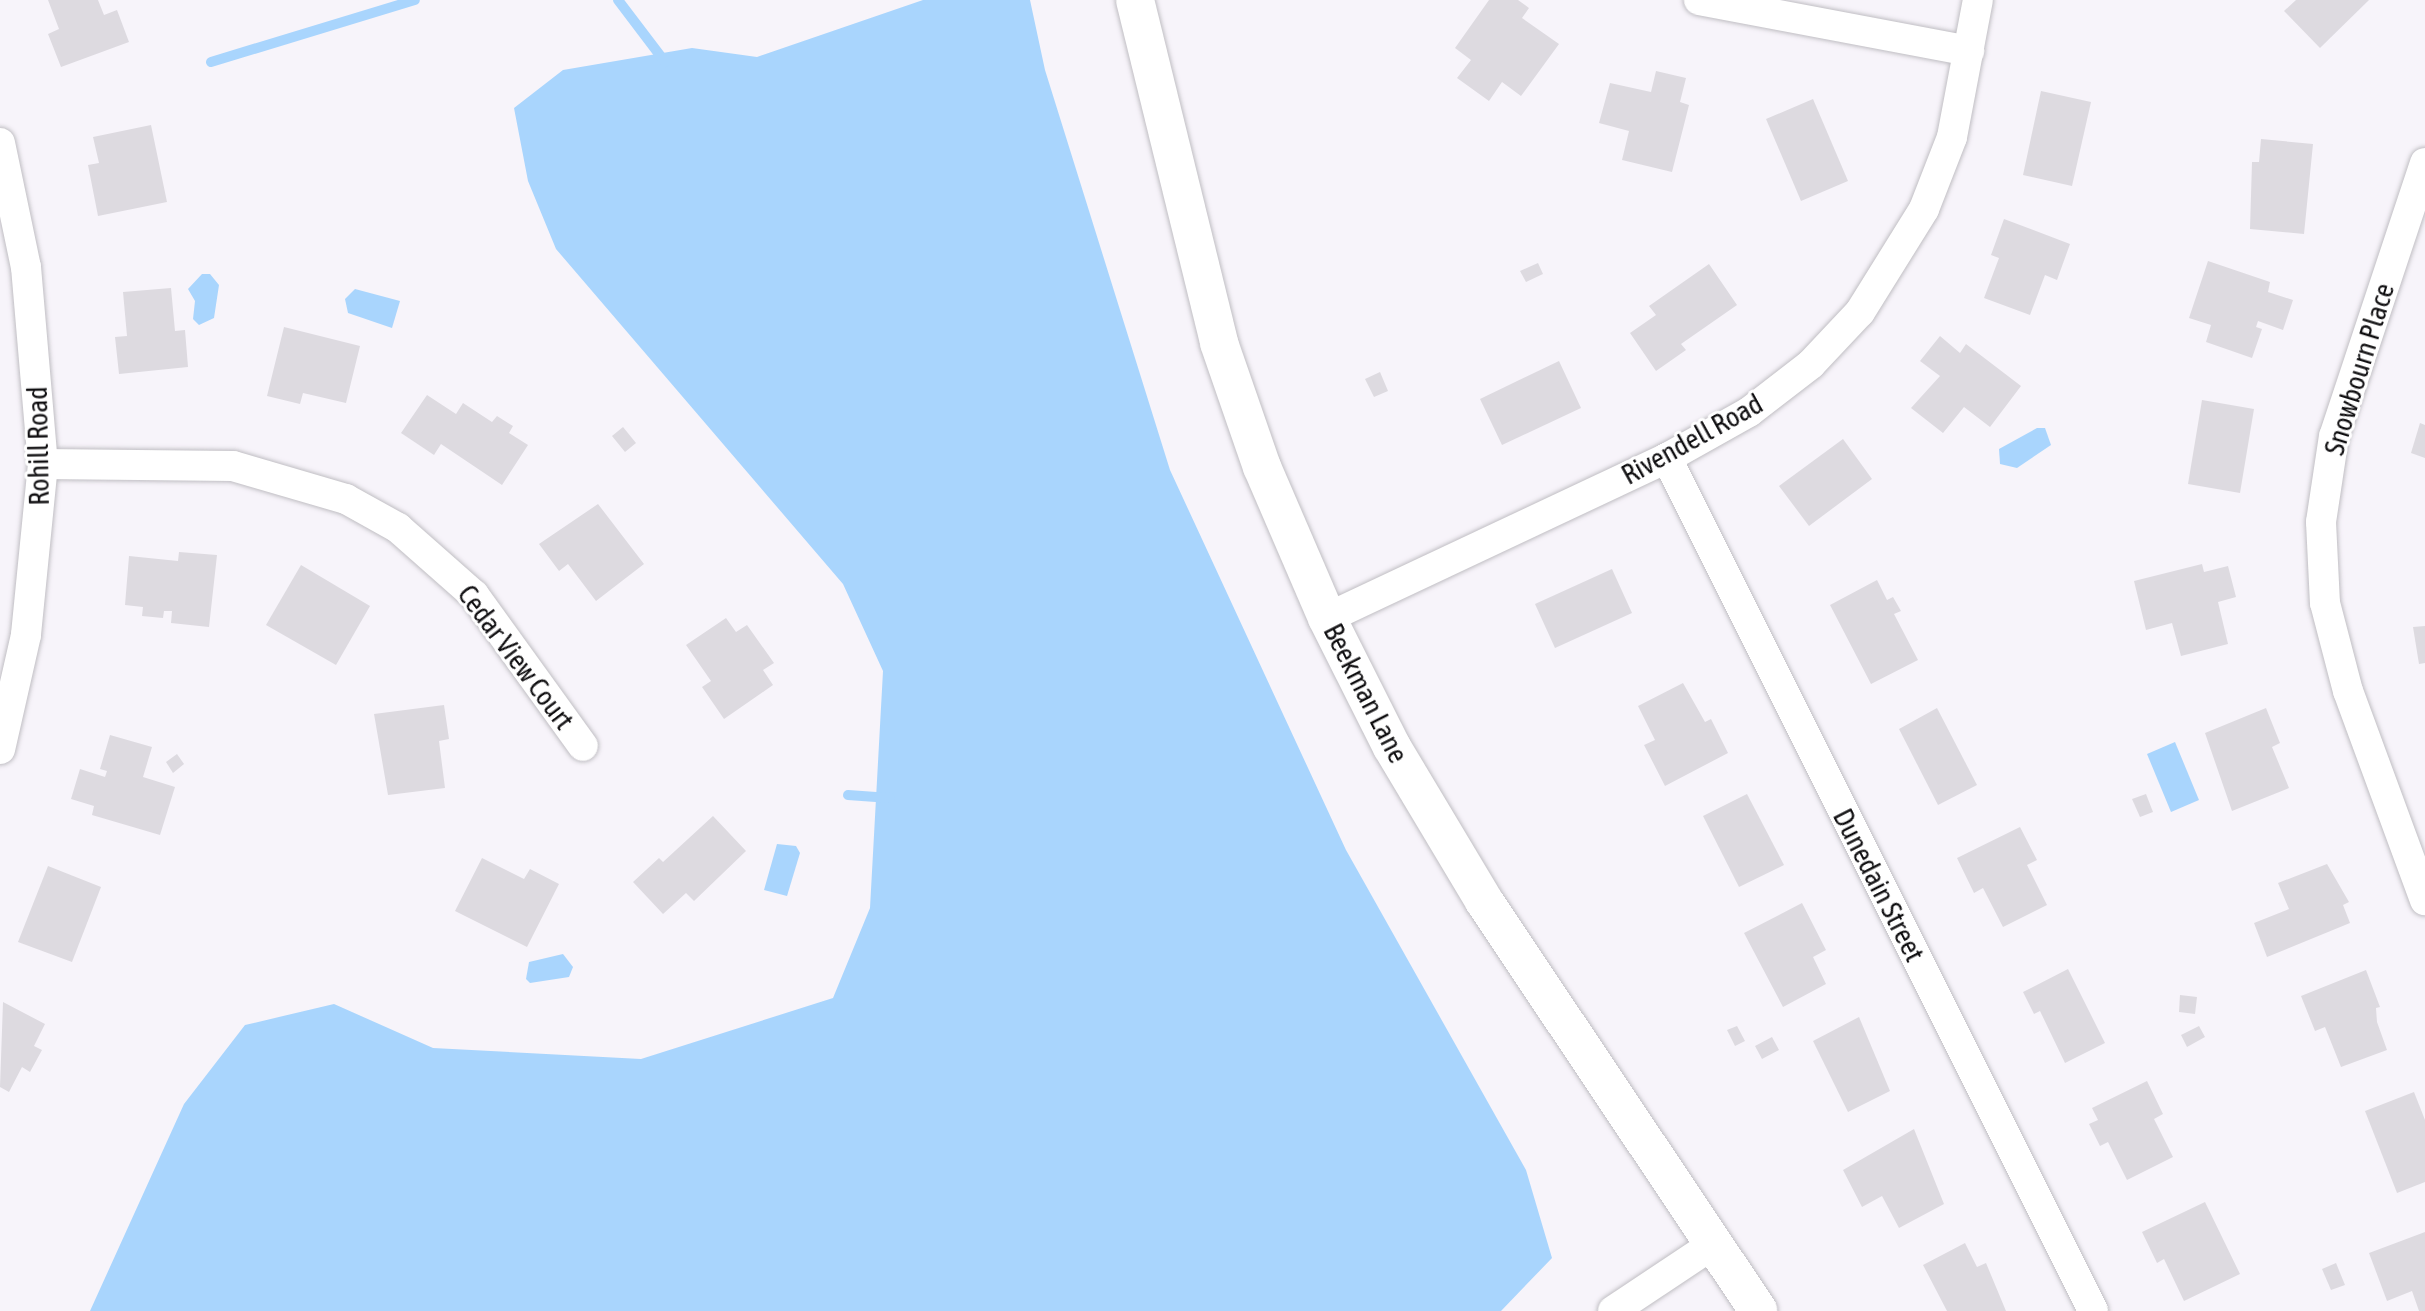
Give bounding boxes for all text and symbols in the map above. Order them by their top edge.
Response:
street label: Snowbourn Place [2317,279,2401,459]
street label: Rohill Road [20,386,56,506]
street label: Rivendell Road [1616,386,1768,492]
street label: Cedar View Court [451,578,581,736]
street label: Beekman Lane [1317,618,1415,768]
street label: Dunedain Street [1826,803,1932,967]

